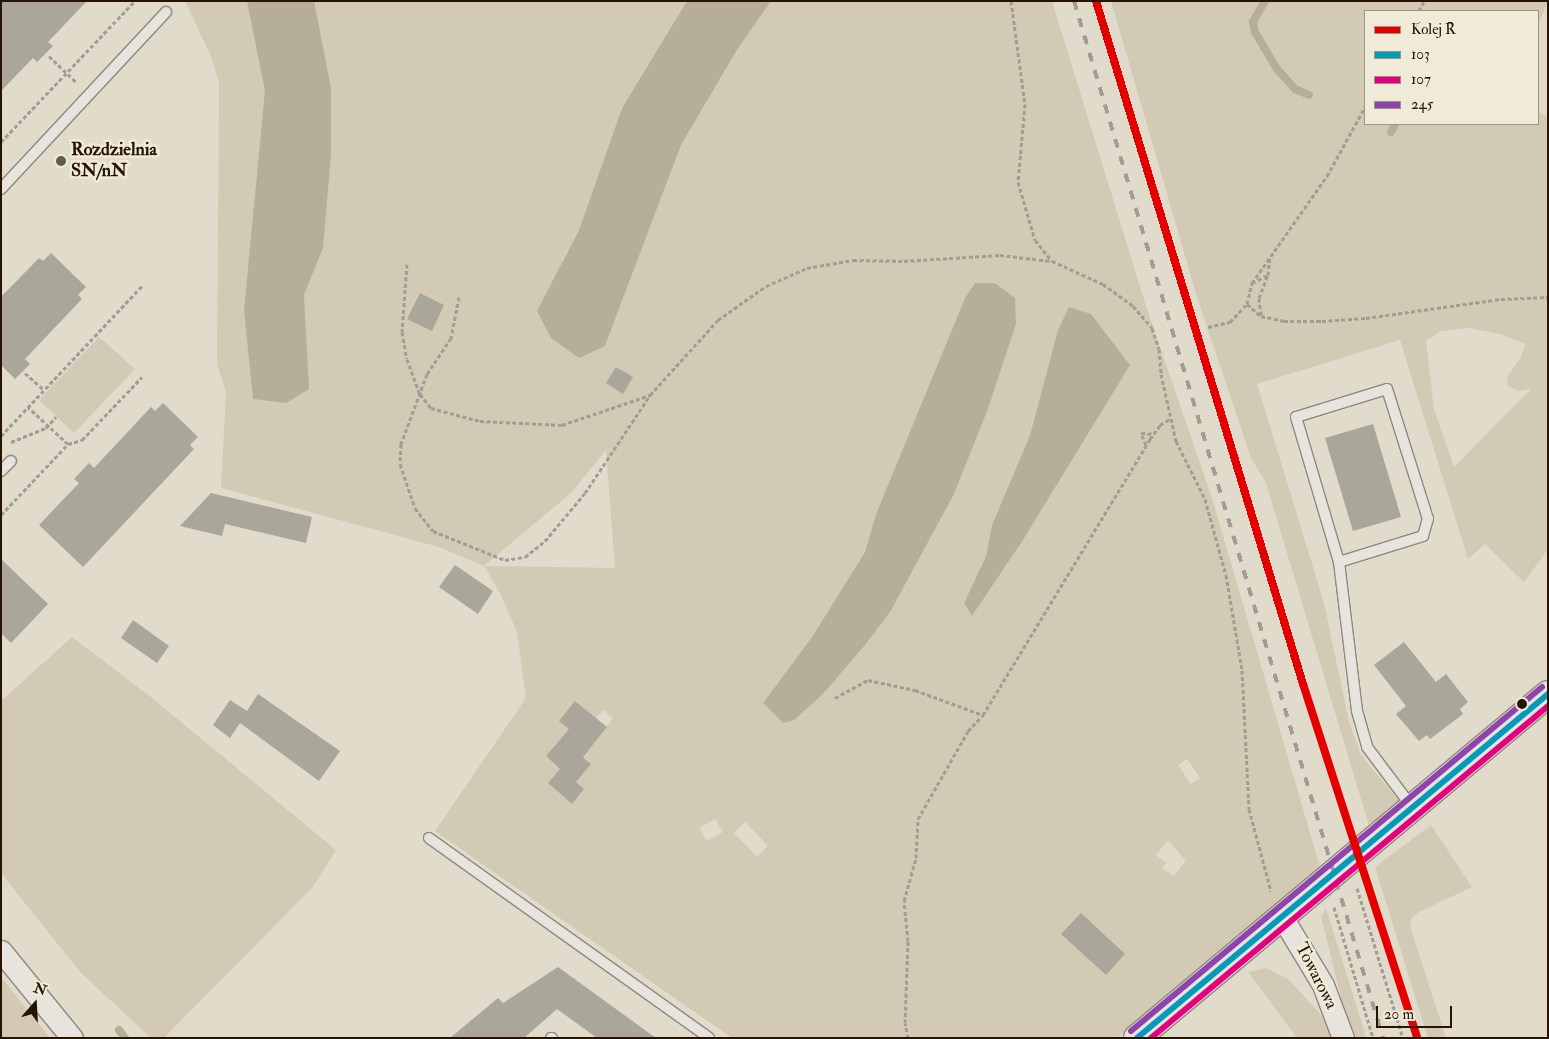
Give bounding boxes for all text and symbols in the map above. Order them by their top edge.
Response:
legend [1364,10,1539,125]
text: Kolej R [1411,20,1456,39]
text: 103 [1411,45,1430,64]
text: 107 [1411,70,1431,89]
text: 245 [1411,95,1433,114]
place label: Rozdzielnia SN/nN [71,140,157,182]
marker: Rozdzielnia SN/nN [55,155,67,167]
unlabelled marker [1517,699,1527,709]
street label: Towarowa [1290,939,1342,1013]
north arrow [10,979,60,1029]
text: N [31,979,49,999]
scale bar [1379,996,1455,1028]
text: 20 m [1384,1005,1414,1024]

